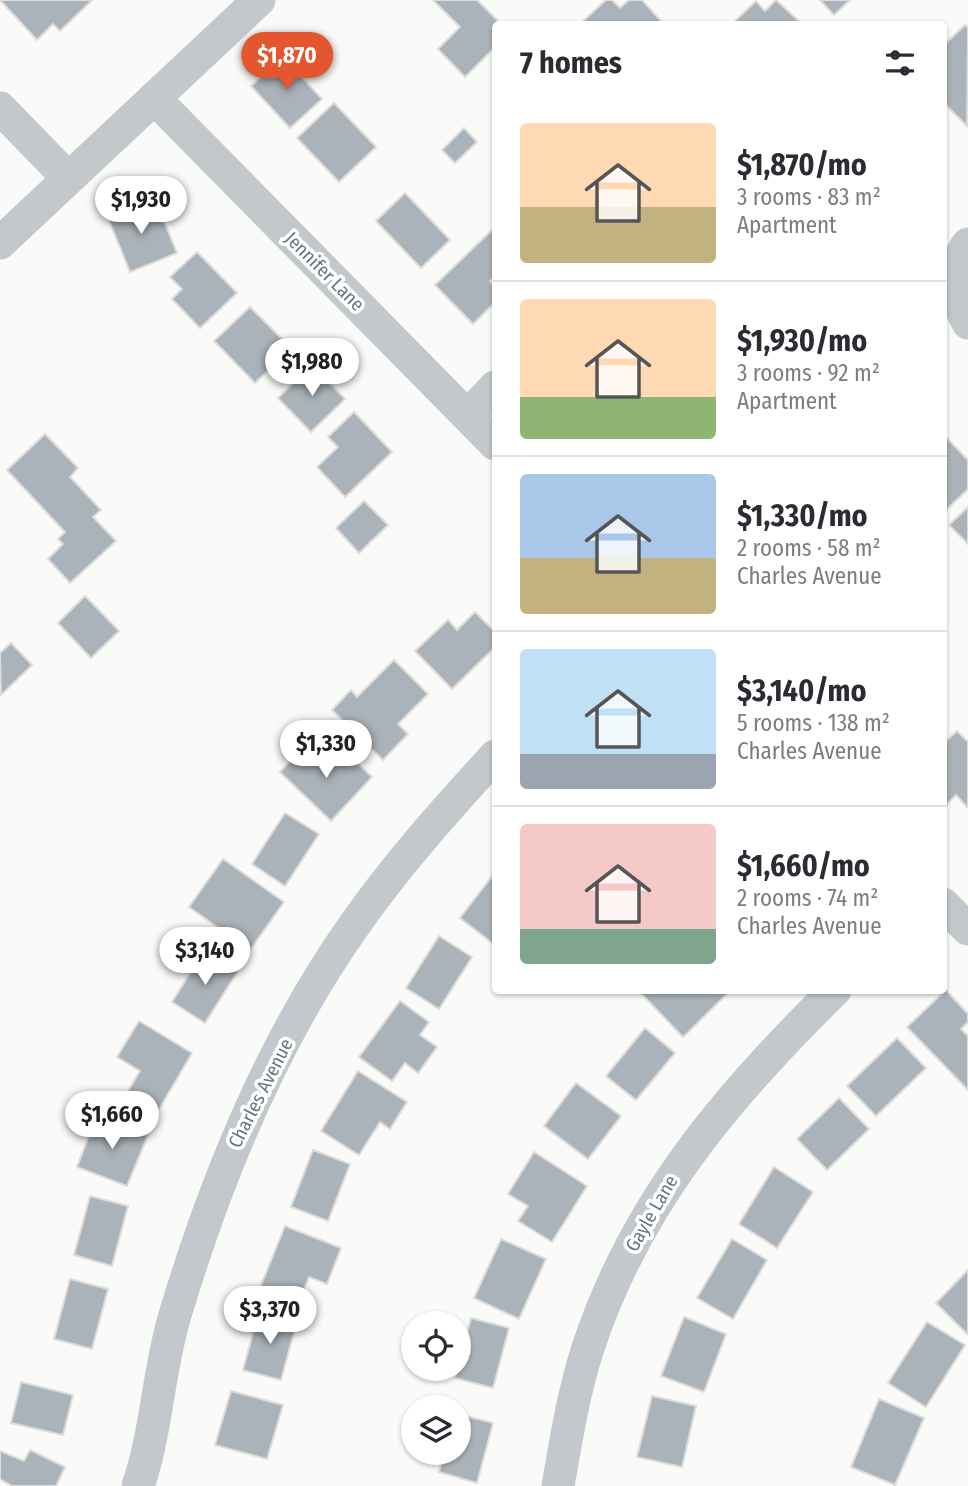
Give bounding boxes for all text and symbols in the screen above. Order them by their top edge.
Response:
pin: $1,870 [230,32,344,92]
text: $1,870 [257,41,317,69]
icon: filters [881,44,919,82]
text: 7 homes [520,45,622,81]
text: $1,870/mo [737,147,867,183]
icon: home [576,151,660,235]
pin: $1,930 [84,176,198,236]
text: 3 rooms · 83 m² [737,183,881,211]
text: $1,930 [111,185,171,213]
text: Apartment [737,211,837,239]
street label: Jennifer Lane [280,227,369,316]
text: $1,930/mo [737,323,867,359]
icon: home [576,327,660,411]
pin: $1,980 [255,338,369,398]
text: $1,980 [281,347,343,375]
text: 3 rooms · 92 m² [737,359,880,387]
text: Apartment [737,387,837,415]
text: $1,330/mo [737,498,868,534]
icon: home [576,502,660,586]
text: 2 rooms · 58 m² [737,534,881,562]
text: Charles Avenue [737,562,882,590]
text: $3,140/mo [737,673,866,709]
icon: home [576,677,660,761]
text: 5 rooms · 138 m² [737,709,890,737]
pin: $1,330 [269,720,383,780]
text: $1,330 [296,729,356,757]
text: Charles Avenue [737,737,882,765]
text: $1,660/mo [737,848,870,884]
icon: home [576,852,660,936]
text: 2 rooms · 74 m² [737,884,878,912]
text: Charles Avenue [737,912,882,940]
pin: $3,140 [148,928,262,987]
text: $3,140 [175,936,235,964]
street label: Charles Avenue [223,1035,298,1152]
pin: $1,660 [55,1092,169,1151]
text: $1,660 [81,1100,143,1128]
street label: Gayle Lane [620,1171,682,1255]
pin: $3,370 [213,1286,327,1346]
text: $3,370 [240,1295,300,1323]
map controls [401,1311,471,1465]
button: locate [401,1311,471,1381]
button: layers [401,1395,471,1465]

